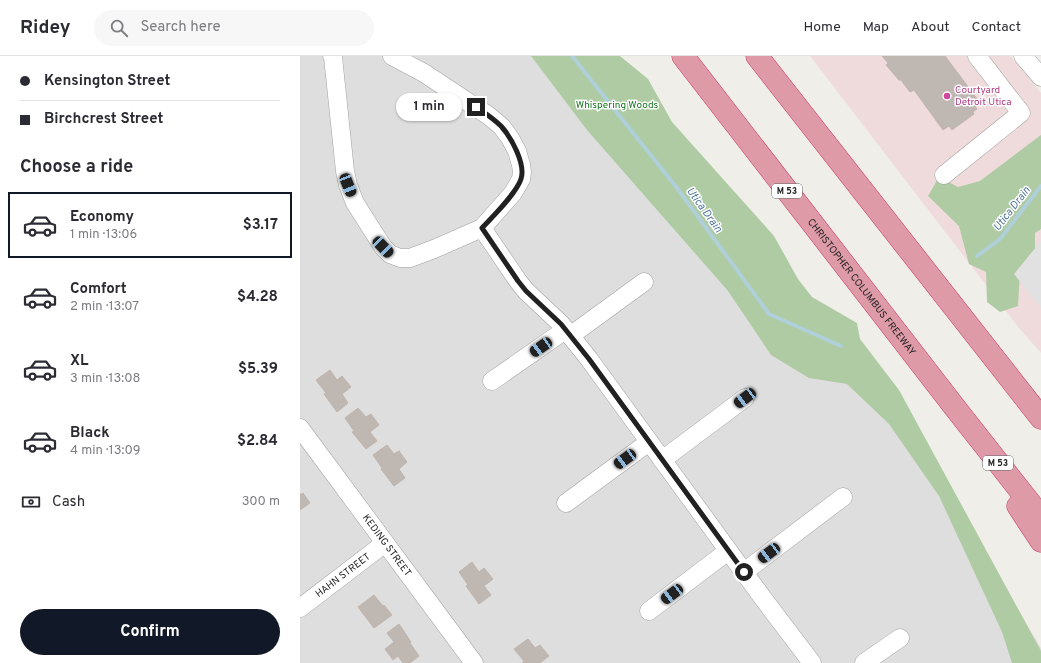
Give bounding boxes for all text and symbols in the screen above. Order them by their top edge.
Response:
search box [94,10,374,46]
text: Ridey [20,16,70,40]
icon: search [108,17,130,39]
text: Search here [140,18,221,37]
text: Home [804,19,841,36]
text: Map [863,19,889,36]
text: About [911,19,950,36]
text: Contact [972,19,1021,36]
text: Kensington Street [44,72,170,91]
place label: Courtyard Detroit Utica [955,84,1011,109]
marker: Courtyard Detroit Utica [942,91,952,101]
callout: 1 min [396,93,462,121]
route end [467,98,485,116]
text: 1 min [413,99,445,115]
park label: Whispering Woods [576,99,659,112]
text: Birchcrest Street [44,110,163,129]
text: Choose a ride [20,156,133,179]
car [338,172,358,198]
road number: M 53 [772,184,802,198]
water label: Utica Drain [990,184,1034,234]
water label: Utica Drain [683,185,725,235]
icon: car [22,207,58,243]
text: Economy [70,208,134,227]
text: $3.17 [243,216,278,235]
street label: CHRISTOPHER COLUMBUS FREEWAY [805,216,919,359]
text: 1 min · 13:06 [70,227,137,243]
car [370,234,396,260]
icon: car [22,279,58,315]
text: Comfort [70,280,127,299]
text: $4.28 [237,288,278,307]
text: 2 min · 13:07 [70,299,139,315]
car [528,335,554,359]
icon: car [22,351,58,387]
text: XL [70,352,88,371]
text: $5.39 [238,360,278,379]
text: 3 min · 13:08 [70,371,141,387]
car [732,386,758,410]
icon: car [22,423,58,459]
text: Black [70,424,110,443]
text: $2.84 [237,432,278,451]
text: 4 min · 13:09 [70,443,141,459]
car [612,447,638,471]
road number: M 53 [983,456,1013,470]
icon: cash [20,491,42,513]
text: Cash [52,493,85,512]
text: 300 m [242,494,280,510]
street label: KEDING STREET [359,512,414,579]
car [756,541,782,565]
street label: HAHN STREET [313,550,373,600]
route start [735,563,753,581]
car [659,582,685,606]
button: Confirm [20,609,280,655]

